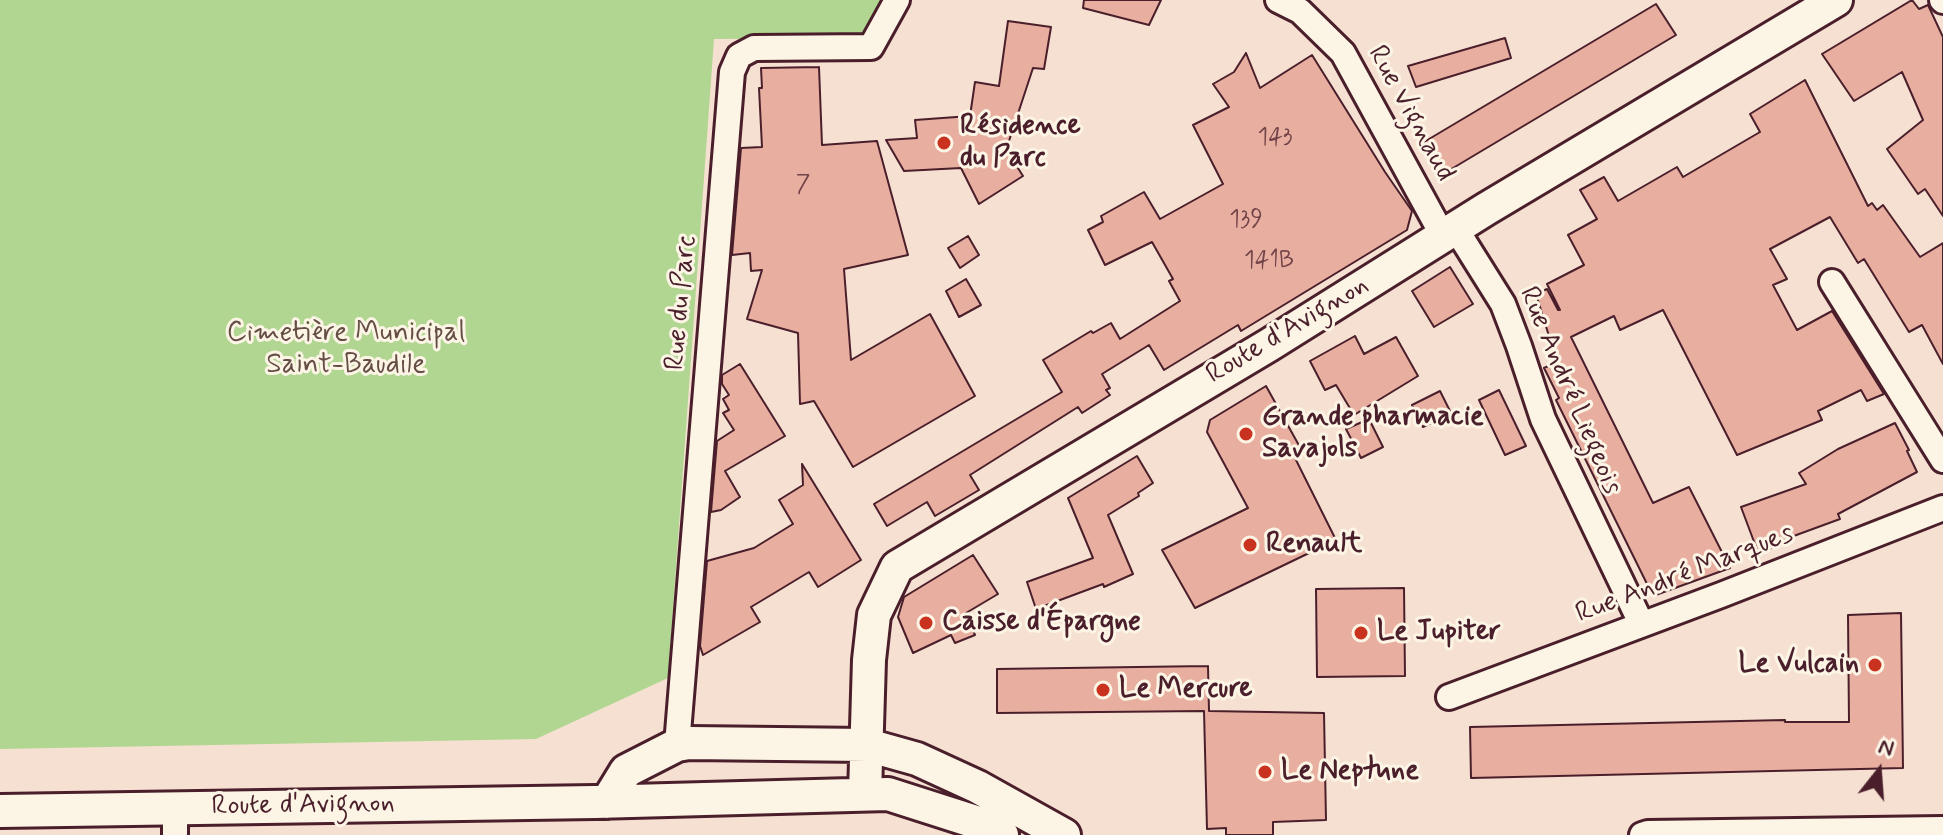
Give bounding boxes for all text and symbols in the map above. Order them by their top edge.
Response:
street label: Rue Vignaud [1359,40,1461,188]
place label: Résidence du Parc [960,110,1081,176]
house number: 143 [1257,125,1293,153]
marker: Résidence du Parc [935,134,953,152]
house number: 7 [796,172,810,200]
house number: 139 [1229,207,1263,235]
street label: Rue du Parc [659,234,705,372]
house number: 141B [1244,248,1294,276]
street label: Route d'Avignon [1201,269,1375,393]
street label: Rue André Liegeois [1510,282,1628,500]
park label: Cimetière Municipal Saint-Baudile [227,317,465,383]
place label: Grande pharmacie Savajols [1262,401,1484,467]
marker: Grande pharmacie Savajols [1237,425,1255,443]
street label: Rue André Marques [1571,518,1799,632]
place label: Renault [1266,528,1362,562]
marker: Renault [1241,536,1259,554]
place label: Caisse d'Épargne [942,606,1141,640]
marker: Caisse d'Épargne [917,614,935,632]
place label: Le Jupiter [1377,616,1501,650]
marker: Le Jupiter [1352,624,1370,642]
place label: Le Vulcain [1738,648,1859,682]
marker: Le Vulcain [1866,656,1884,674]
place label: Le Mercure [1119,673,1252,707]
marker: Le Mercure [1094,681,1112,699]
north arrow [1839,731,1919,811]
text: N [1875,733,1897,764]
place label: Le Neptune [1281,755,1419,789]
marker: Le Neptune [1256,763,1274,781]
street label: Route d'Avignon [211,788,395,824]

